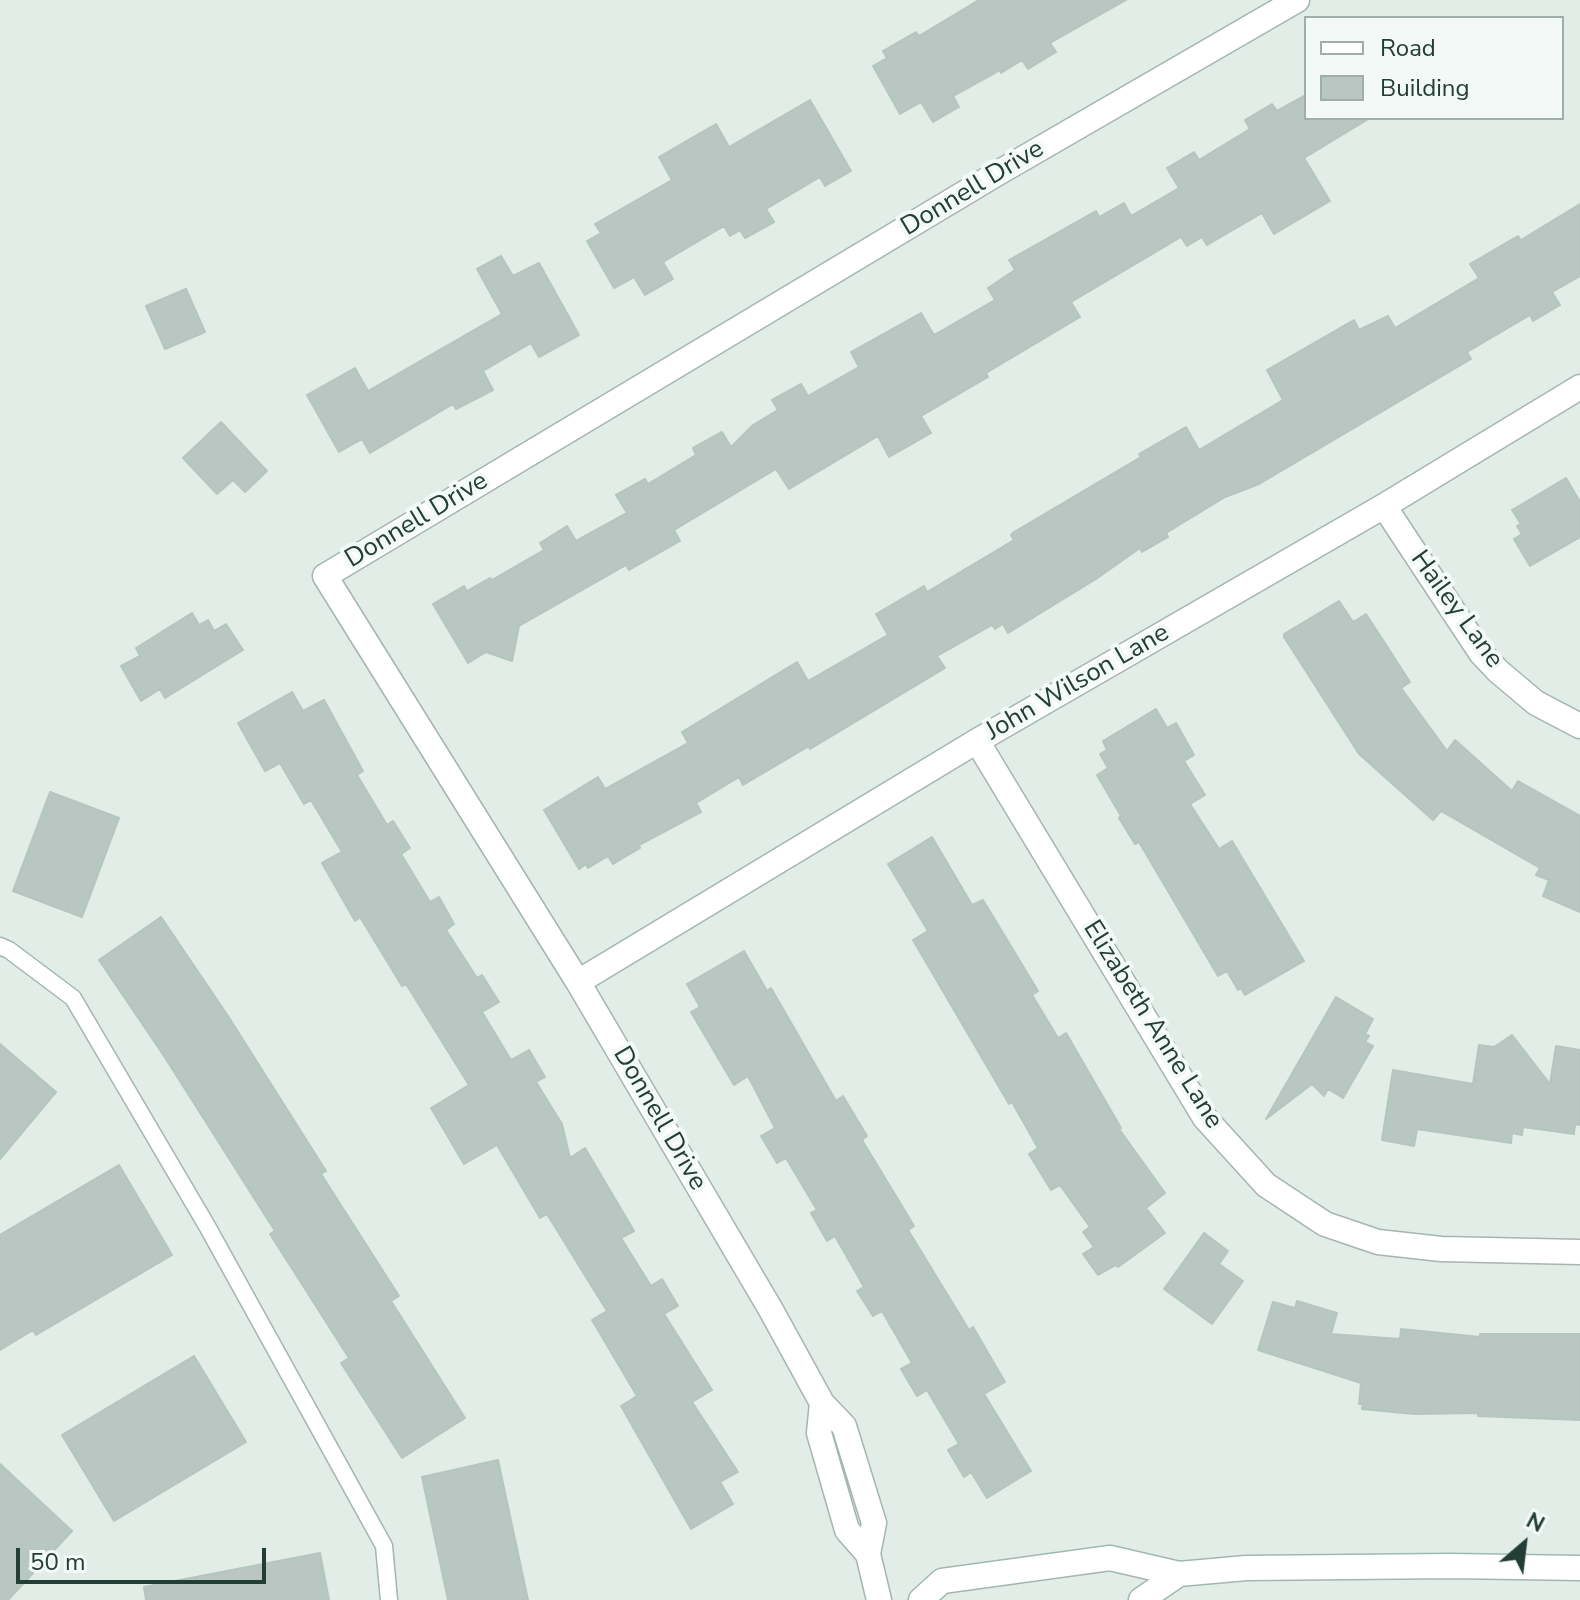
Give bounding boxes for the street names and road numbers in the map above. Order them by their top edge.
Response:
street label: Donnell Drive [896,134,1050,244]
street label: Donnell Drive [340,466,494,576]
street label: Hailey Lane [1403,545,1509,675]
street label: John Wilson Lane [981,618,1175,748]
street label: Elizabeth Anne Lane [1075,915,1229,1135]
street label: Donnell Drive [605,1042,713,1196]

